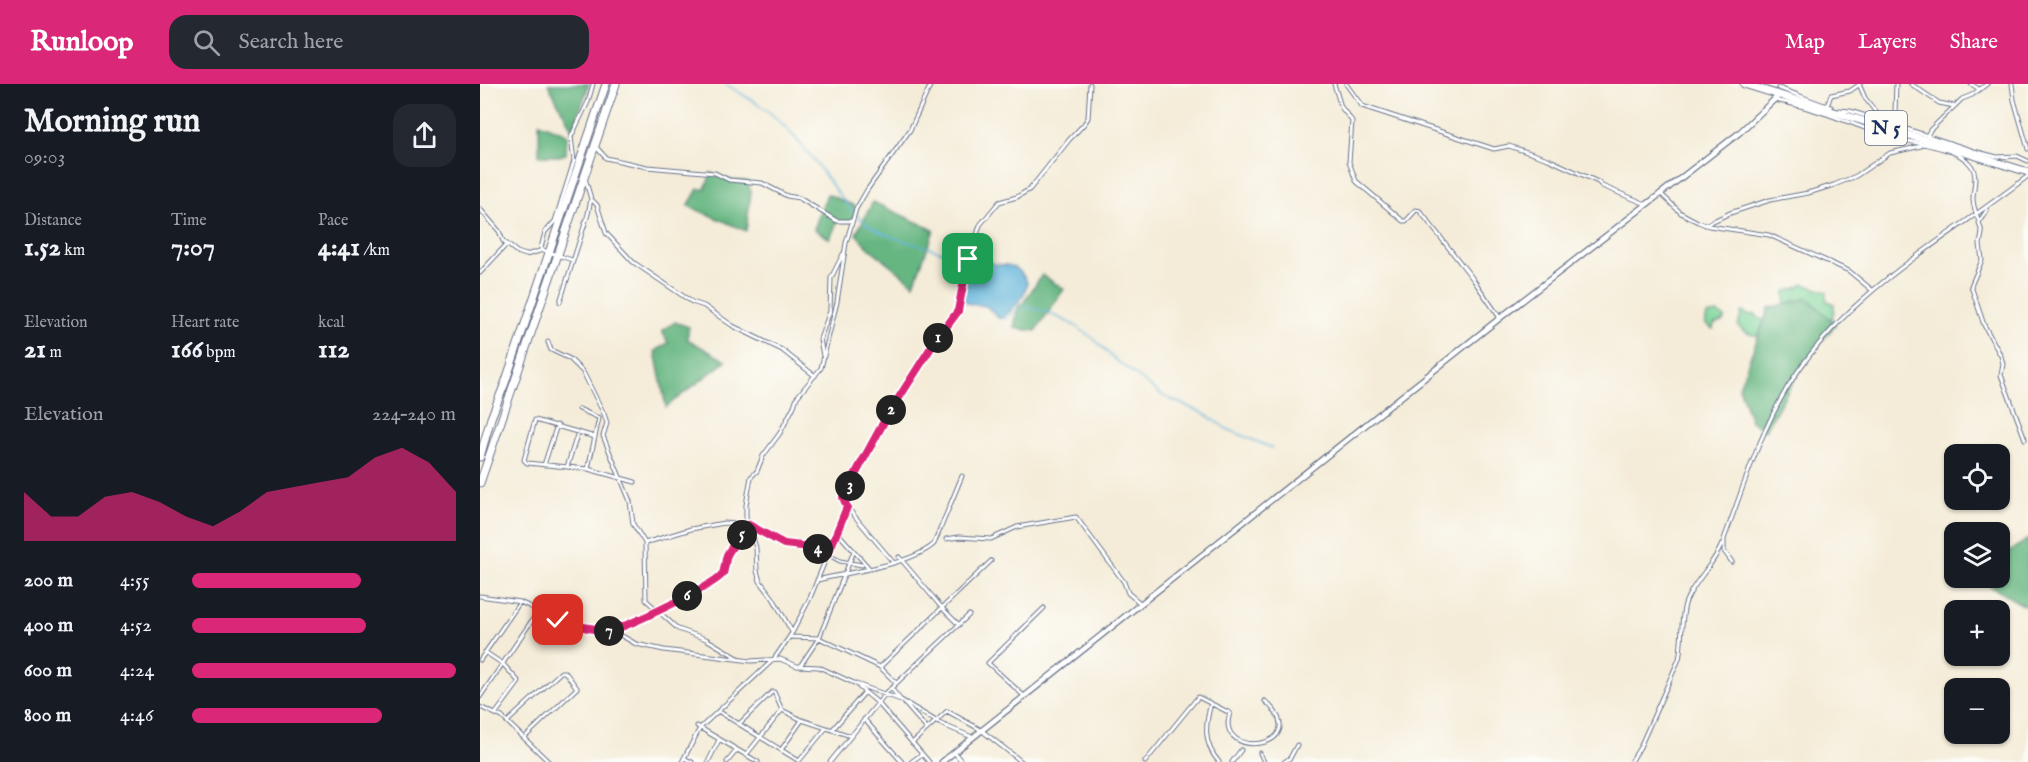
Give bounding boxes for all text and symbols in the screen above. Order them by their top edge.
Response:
search box [169,15,589,69]
text: Runloop [30,25,133,60]
icon: search [190,26,223,59]
text: Search here [238,28,343,56]
text: Map [1785,29,1825,56]
text: Layers [1858,29,1917,56]
text: Share [1950,29,1998,56]
text: Morning run [24,101,200,143]
button: share [393,104,456,167]
road number: N 5 [1865,111,1907,145]
text: 09:03 [24,145,65,170]
text: Distance [24,211,82,231]
text: Time [171,211,207,231]
text: Pace [318,211,348,231]
text: 1.52 [24,231,61,264]
text: 7:07 [171,231,215,264]
text: 4:41 [318,231,360,264]
pin [942,233,993,284]
text: km [61,241,85,261]
text: /km [360,241,390,261]
icon: arrive [951,242,984,275]
text: Elevation [24,313,87,333]
text: Heart rate [171,313,239,333]
text: kcal [318,313,345,333]
pin: 1 [923,323,953,353]
text: 1 [935,328,941,348]
text: 21 [24,333,46,366]
text: 166 [171,333,203,366]
text: 112 [318,333,350,366]
text: m [46,343,62,363]
text: bpm [203,343,236,363]
pin: 2 [876,395,906,425]
text: 2 [887,400,895,420]
text: Elevation [24,402,103,427]
text: 224–240 m [372,402,456,427]
map controls [1944,444,2010,744]
button: locate [1944,444,2010,510]
pin: 3 [835,471,865,501]
text: 3 [847,476,853,496]
pin: 5 [727,520,757,550]
button: layers [1944,522,2010,588]
text: 5 [739,525,745,545]
pin: 4 [803,534,833,564]
text: 4 [814,539,822,559]
text: 200 m [24,568,73,593]
text: 4:55 [120,568,150,593]
pin: 6 [672,581,702,611]
text: 6 [684,586,690,606]
pin [532,594,583,645]
button: + [1944,600,2010,666]
icon: check [541,603,574,636]
text: 400 m [24,613,73,638]
text: 4:52 [120,613,152,638]
pin: 7 [594,616,624,646]
text: 7 [605,621,613,641]
text: 600 m [24,658,72,683]
text: 4:24 [120,658,154,683]
button: − [1944,678,2010,744]
text: 800 m [24,703,71,728]
text: 4:46 [120,703,153,728]

